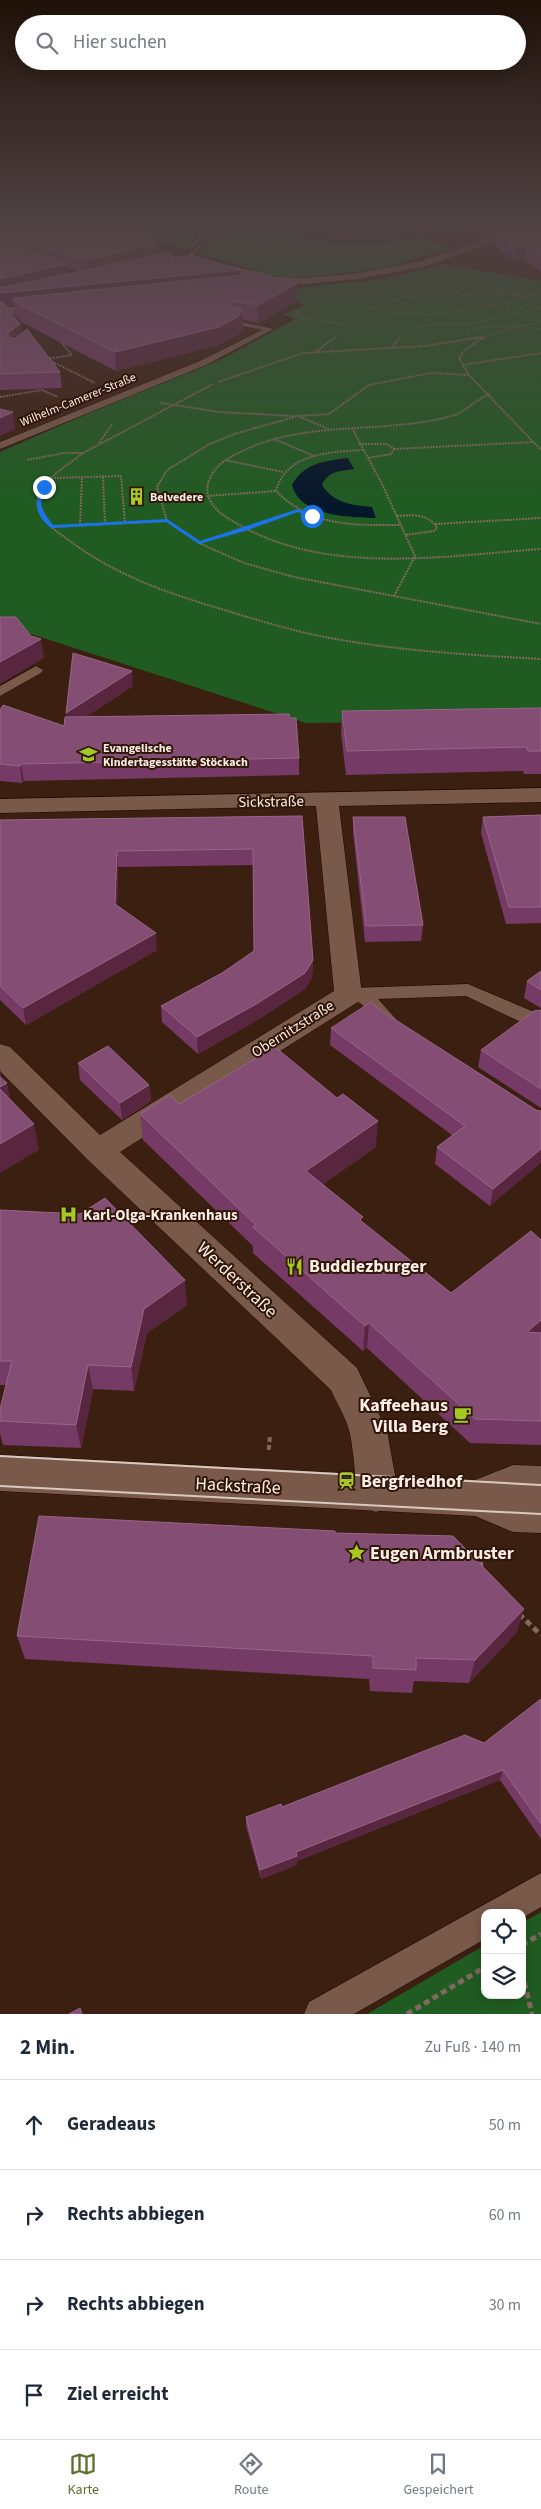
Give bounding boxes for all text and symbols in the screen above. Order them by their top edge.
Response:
search box [15,15,526,70]
icon: search [33,29,61,57]
text: Hier suchen [73,29,167,56]
street label: Wilhelm-Camerer-Straße [17,369,139,431]
route end [33,476,56,499]
building icon: Belvedere [126,487,146,507]
place label: Belvedere [150,489,203,506]
route start [301,505,324,528]
place label: Evangelische Kindertagesstätte Stöckach [103,740,248,771]
school or university icon: Evangelische Kindertagesstätte Stöckach [79,745,99,765]
street label: Sickstraße [238,791,304,813]
street label: Obernitzstraße [248,995,338,1063]
hospital icon: Karl-Olga-Krankenhaus [59,1205,79,1225]
place label: Karl-Olga-Krankenhaus [83,1205,238,1226]
street label: Werderstraße [191,1236,283,1324]
place label: Buddiezburger [309,1254,427,1279]
restaurant icon: Buddiezburger [285,1256,305,1276]
place label: Kaffeehaus Villa Berg [359,1393,448,1439]
cafe icon: Kaffeehaus Villa Berg [452,1405,472,1425]
place label: Bergfriedhof [361,1469,463,1494]
street label: Hackstraße [195,1471,281,1501]
station icon: Bergfriedhof [337,1471,357,1491]
place label: Eugen Armbruster [370,1541,515,1566]
place icon: Eugen Armbruster [346,1543,366,1563]
map controls [481,1909,526,1999]
button: locate [481,1909,526,1954]
button: layers [481,1954,526,1999]
text: 2 Min. [20,2032,75,2062]
text: Zu Fuß · 140 m [425,2036,521,2058]
icon: ahead [20,2111,48,2139]
text: Geradeaus [67,2111,156,2138]
text: 50 m [489,2114,521,2136]
icon: right [20,2201,48,2229]
text: Rechts abbiegen [67,2201,205,2228]
text: 60 m [489,2204,521,2226]
icon: right [20,2291,48,2319]
text: Rechts abbiegen [67,2291,205,2318]
text: 30 m [489,2294,521,2316]
icon: arrive [20,2381,48,2409]
text: Ziel erreicht [67,2381,168,2408]
tab: Karte [67,2450,99,2500]
tab: Route [234,2450,268,2500]
tab: Gespeichert [403,2450,474,2500]

